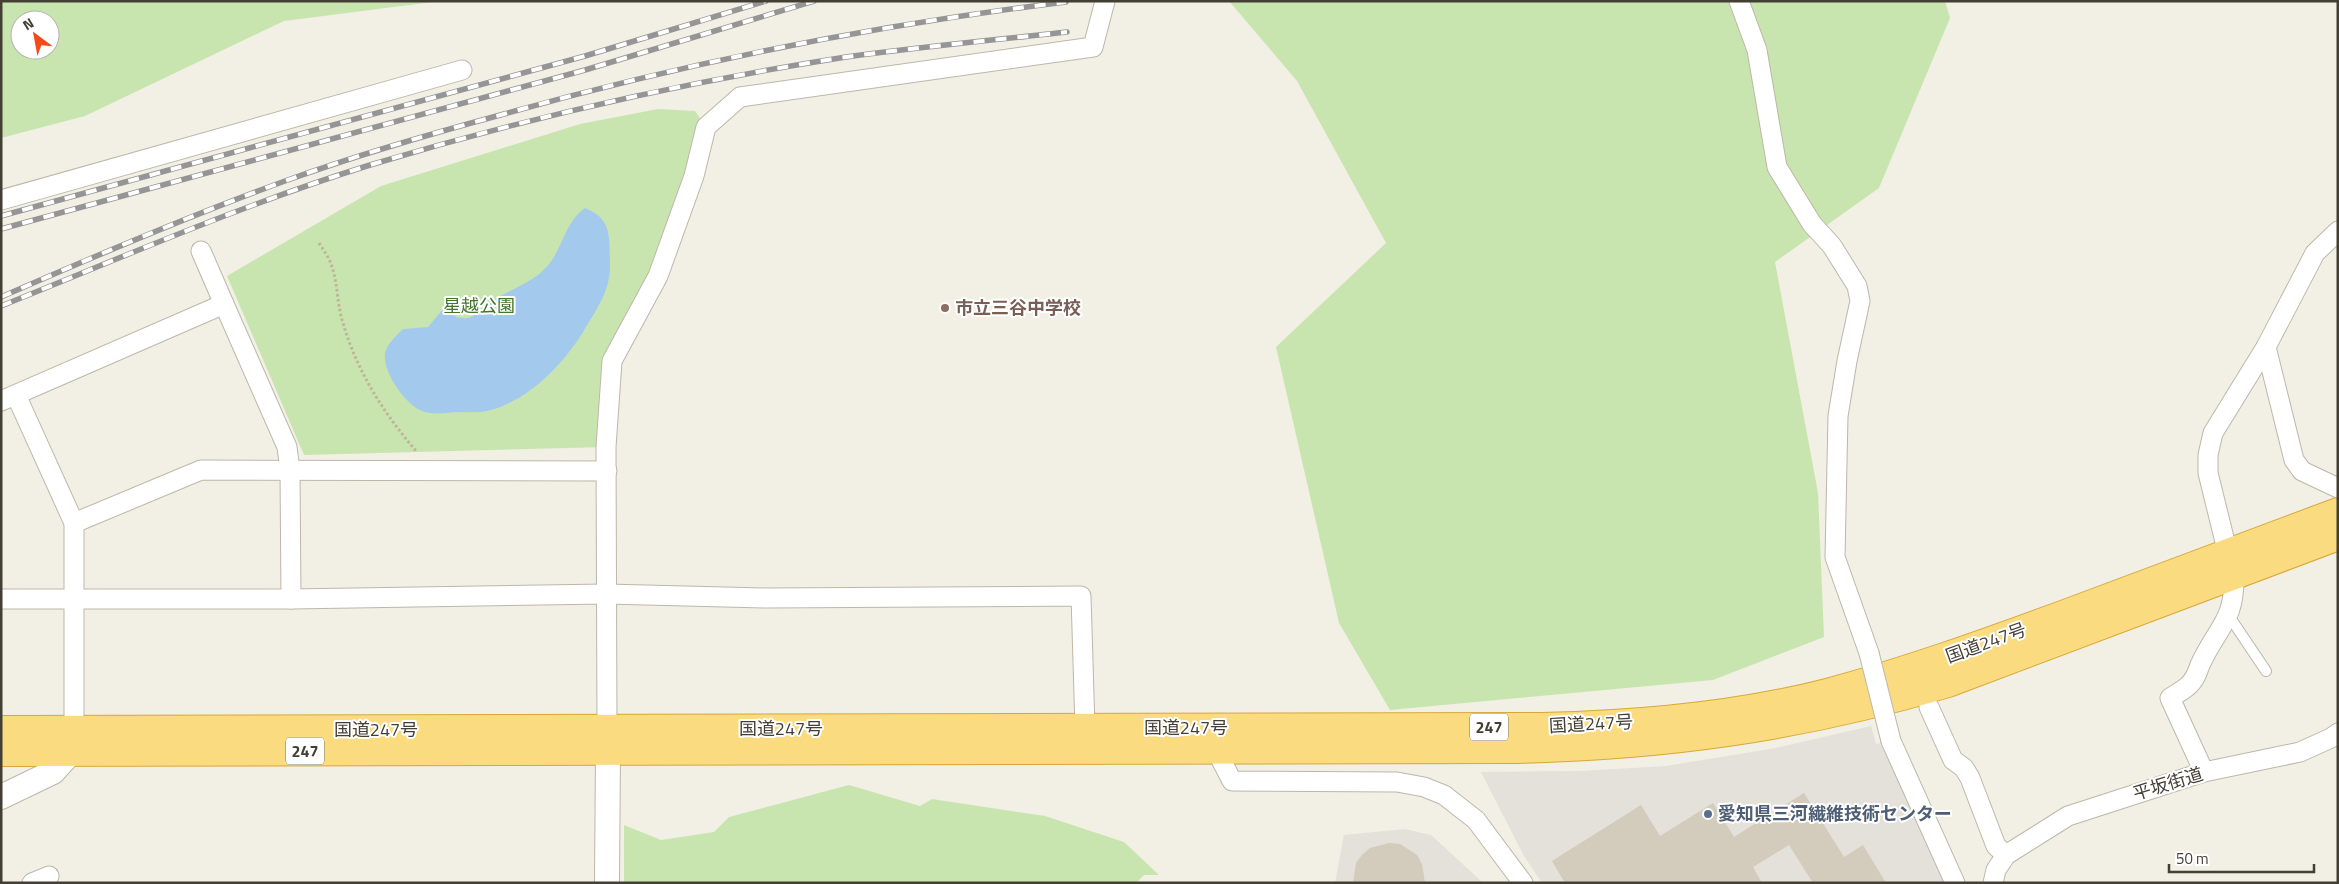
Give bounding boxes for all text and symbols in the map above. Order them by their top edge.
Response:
north arrow [10,10,60,60]
text: N [18,12,38,35]
park label: 星越公園 [443,292,515,319]
place label: 市立三谷中学校 [955,294,1081,321]
marker: 市立三谷中学校 [939,302,951,314]
street label: 国道247号 [1942,615,2030,670]
street label: 国道247号 [1548,708,1634,739]
street label: 国道247号 [1144,714,1228,741]
road number: 247 [1470,714,1508,740]
street label: 国道247号 [739,715,823,742]
street label: 国道247号 [334,716,418,743]
road number: 247 [286,738,324,764]
street label: 平坂街道 [2129,760,2206,807]
place label: 愛知県三河繊維技術センター [1718,800,1952,827]
marker: 愛知県三河繊維技術センター [1702,808,1714,820]
scale bar [2169,842,2314,874]
text: 50 m [2176,847,2209,870]

